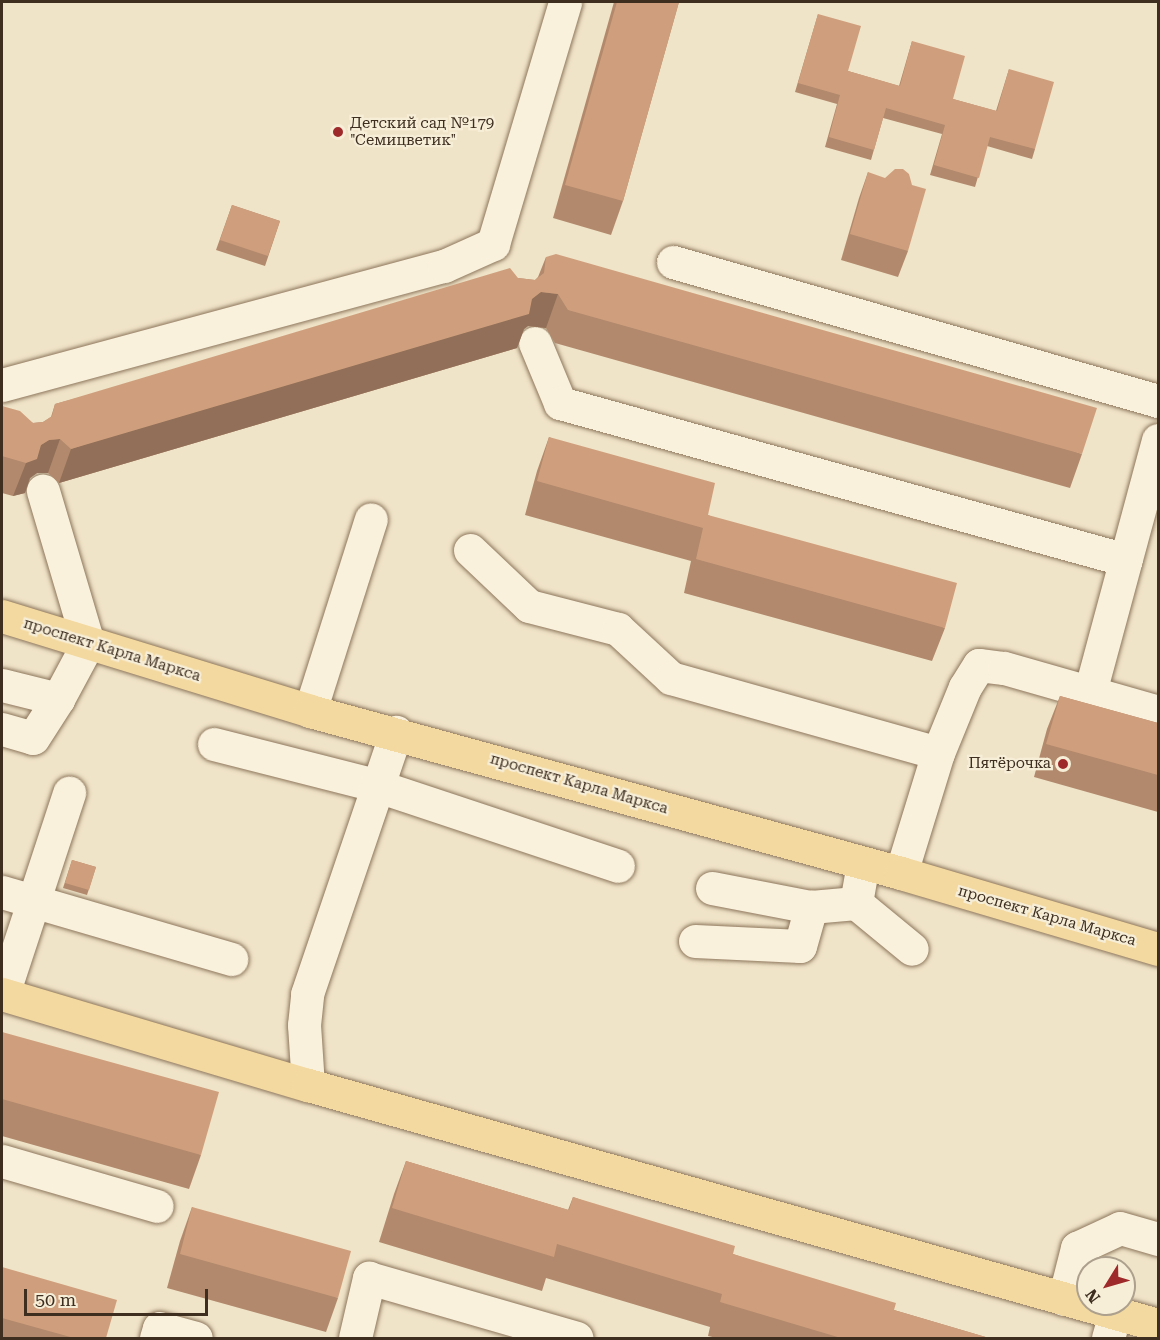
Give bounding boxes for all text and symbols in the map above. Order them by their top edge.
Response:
place label: Детский сад №179 "Семицветик" [350,114,494,149]
marker: Детский сад №179 "Семицветик" [331,125,345,139]
street label: проспект Карла Маркса [21,614,203,686]
street label: проспект Карла Маркса [488,750,670,818]
place label: Пятёрочка [968,755,1051,773]
marker: Пятёрочка [1056,757,1070,771]
street label: проспект Карла Маркса [956,882,1138,950]
north arrow [1076,1256,1136,1316]
scale bar [27,1277,212,1315]
text: N [1082,1285,1104,1307]
text: 50 m [35,1289,76,1310]

